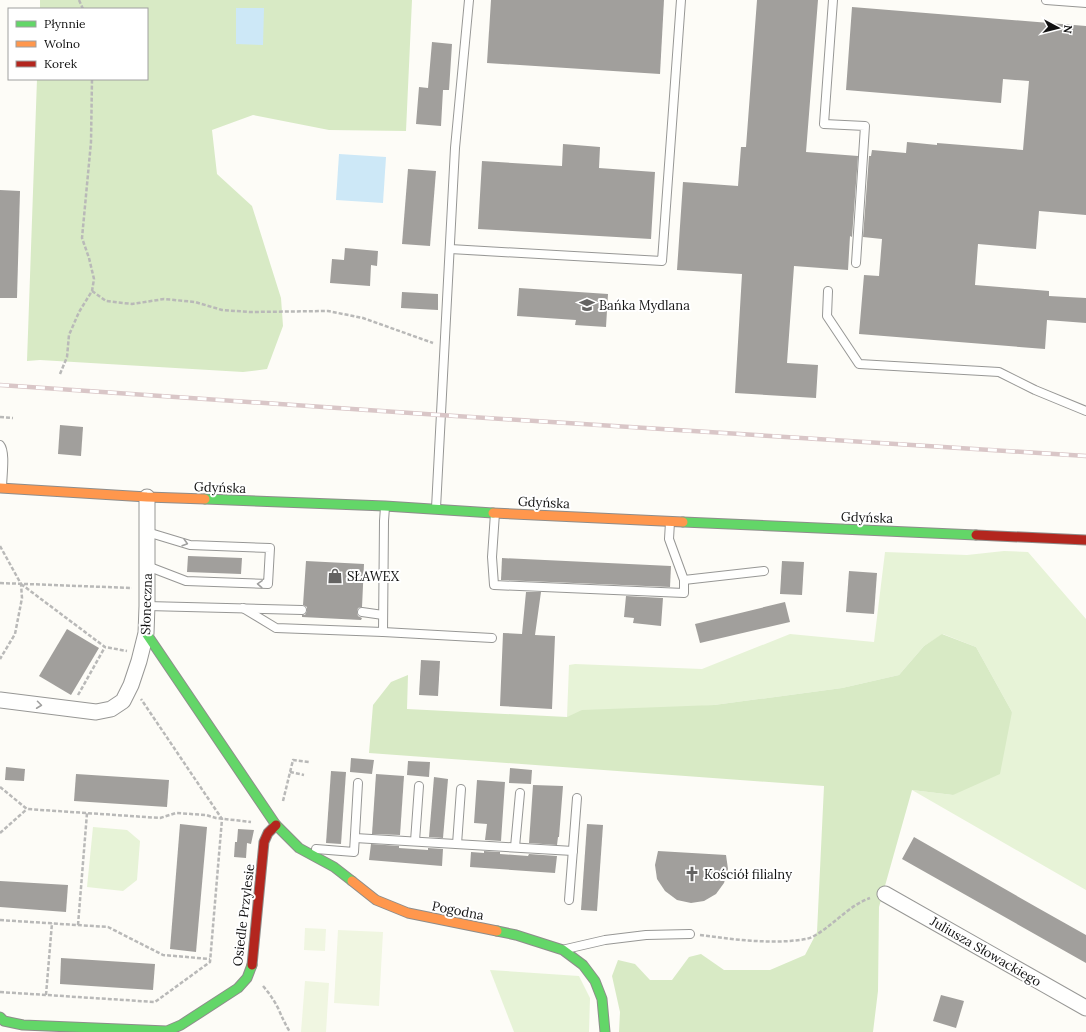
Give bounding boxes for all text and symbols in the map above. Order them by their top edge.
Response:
legend [8,8,148,80]
north arrow [1038,8,1078,48]
text: Płynnie [44,16,86,31]
text: N [1060,24,1075,35]
text: Wolno [44,36,80,51]
text: Korek [44,56,78,71]
school or university icon: Bańka Mydlana [578,296,596,314]
place label: Bańka Mydlana [599,297,690,314]
street label: Gdyńska [194,478,247,497]
street label: Gdyńska [518,493,571,512]
street label: Gdyńska [841,508,894,527]
one-way arrow [181,538,188,547]
shop icon: SŁAWEX [326,567,344,585]
place label: SŁAWEX [347,568,400,585]
street label: Słoneczna [137,573,156,635]
one-way arrow [257,579,263,588]
one-way arrow [36,700,42,709]
street label: Osiedle Przylesie [229,863,258,967]
church icon: Kościół filialny [683,865,701,883]
place label: Kościół filialny [704,866,792,883]
street label: Pogodna [431,897,486,924]
street label: Juliusza Słowackiego [926,912,1045,990]

